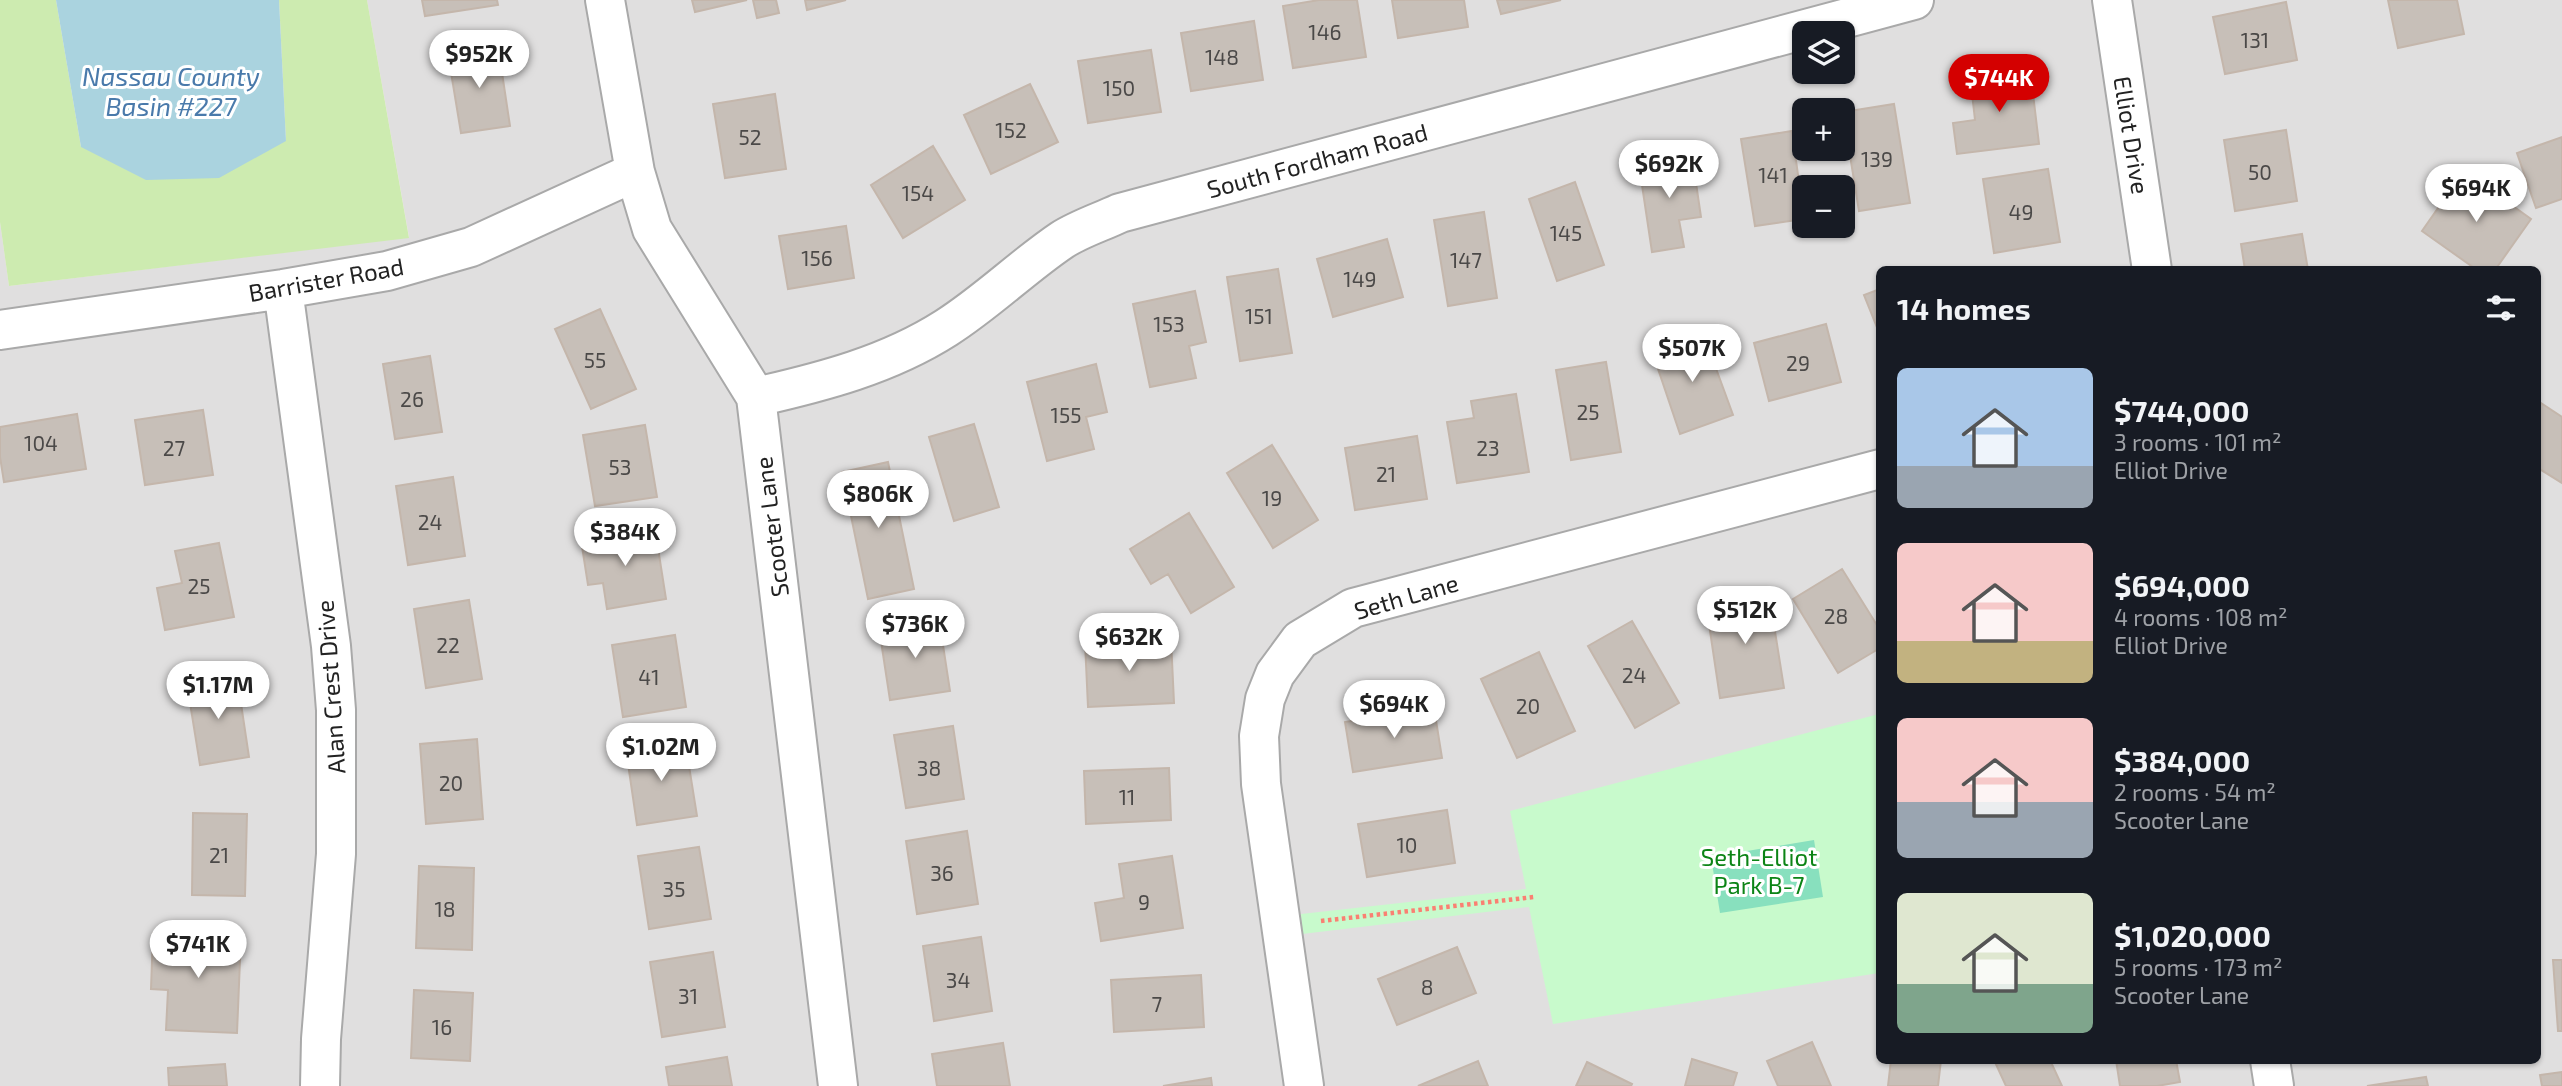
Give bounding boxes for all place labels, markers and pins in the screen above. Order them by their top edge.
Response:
pin: $952K [430,31,528,90]
pin: $744K [1950,54,2048,114]
pin: $692K [1620,140,1718,200]
pin: $694K [2427,164,2525,224]
pin: $507K [1643,324,1741,384]
pin: $806K [829,470,927,530]
pin: $384K [576,508,674,568]
pin: $512K [1696,586,1794,646]
pin: $736K [866,600,964,660]
pin: $632K [1080,614,1178,673]
pin: $1.17M [161,662,275,721]
pin: $694K [1345,680,1443,740]
pin: $1.02M [604,724,718,783]
pin: $741K [149,920,247,980]

